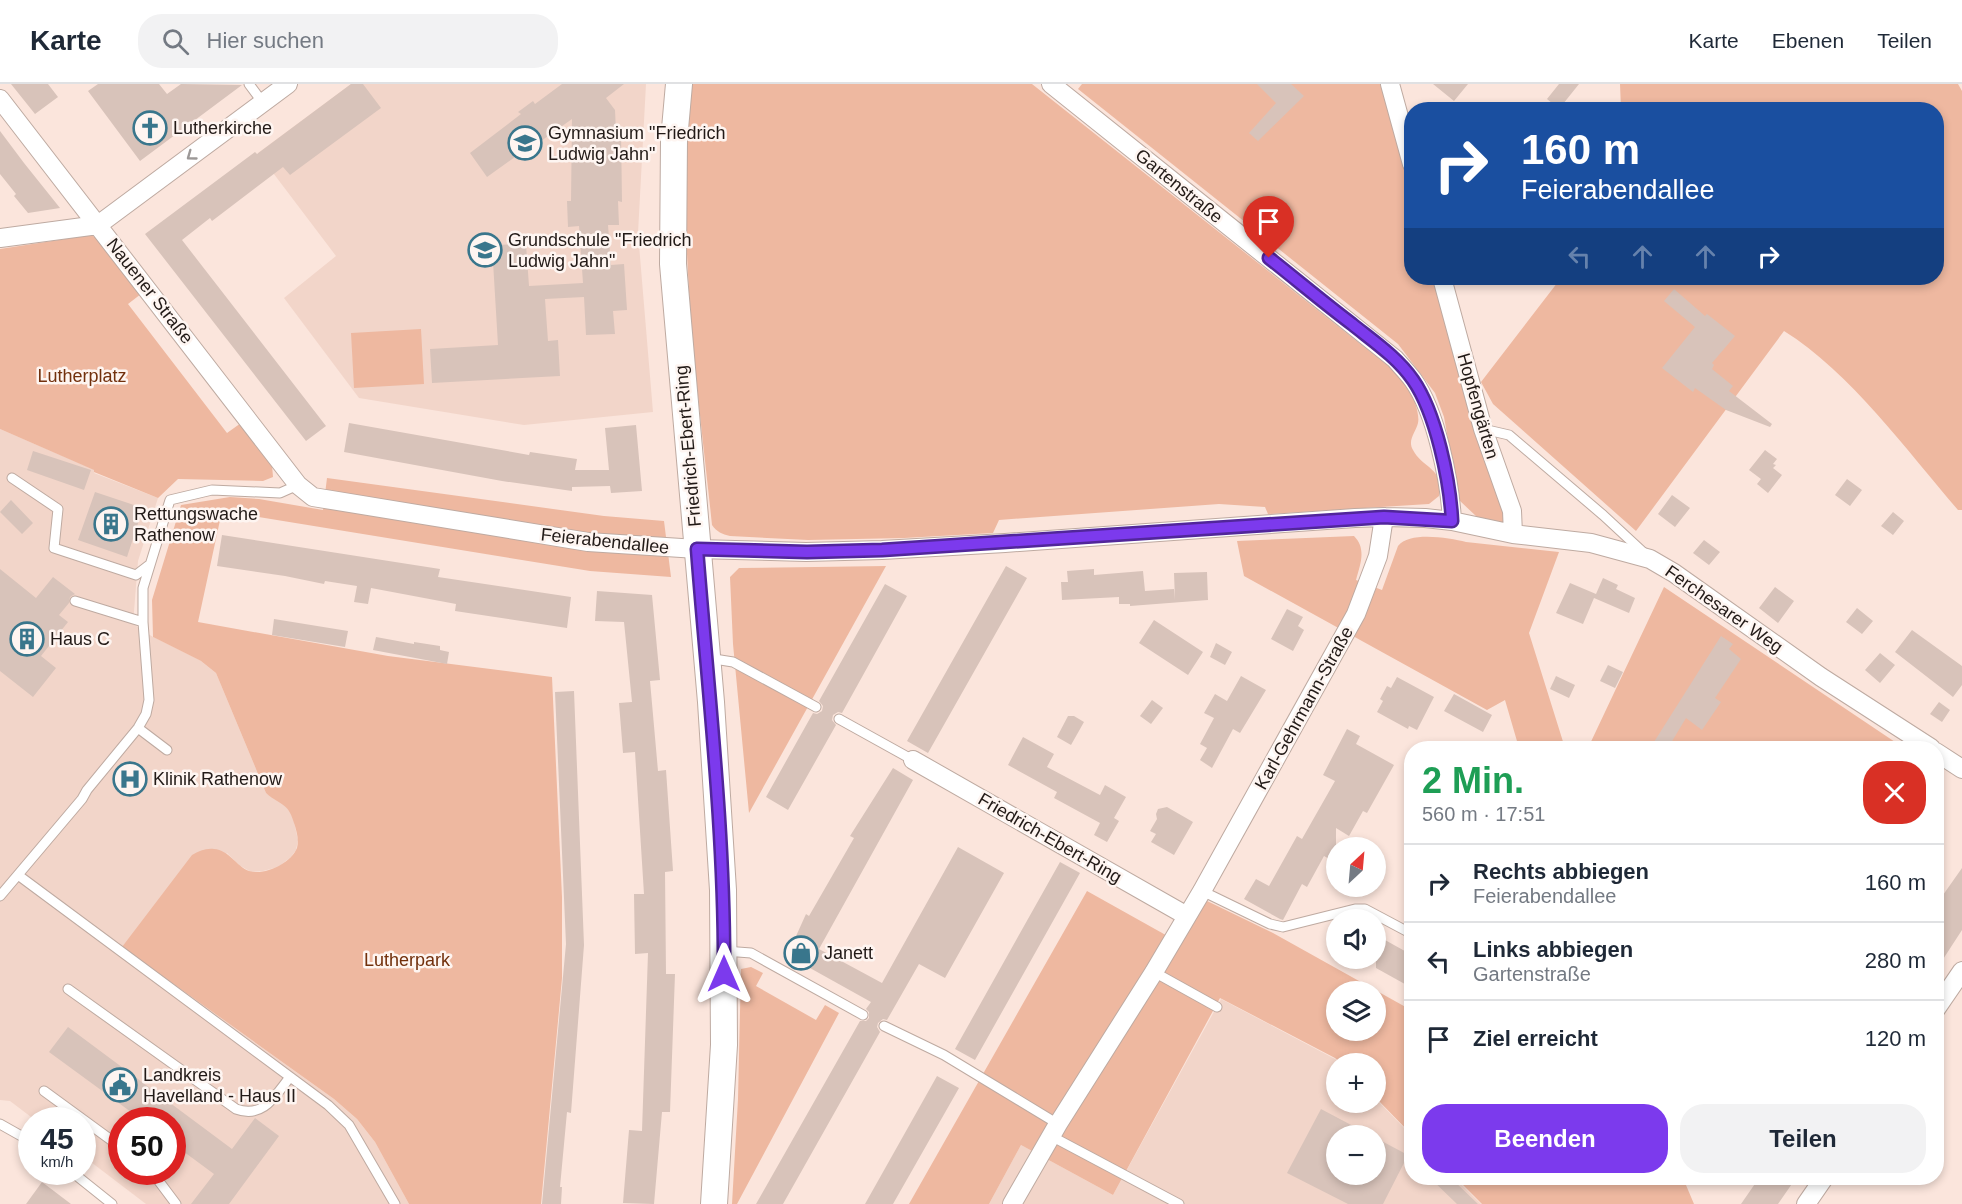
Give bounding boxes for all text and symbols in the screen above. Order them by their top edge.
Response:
search box [138,14,558,68]
text: Karte [30,25,102,56]
icon: search [159,25,192,58]
text: Hier suchen [207,28,324,53]
text: Karte [1689,29,1739,52]
text: Ebenen [1772,29,1844,52]
text: Teilen [1877,29,1932,52]
church icon: Lutherkirche [132,110,168,146]
place label: Lutherkirche [173,118,272,138]
place label: Gymnasium "Friedrich Ludwig Jahn" [548,123,725,164]
school or university icon: Gymnasium "Friedrich Ludwig Jahn" [507,125,543,161]
icon: right [1422,126,1500,204]
text: 160 m [1521,126,1640,173]
street label: Gartenstraße [1131,145,1227,227]
one-way arrow [186,149,197,160]
text: Feierabendallee [1521,175,1715,205]
pin [1243,196,1294,258]
icon: arrive [1252,205,1285,238]
place label: Grundschule "Friedrich Ludwig Jahn" [508,230,691,271]
school or university icon: Grundschule "Friedrich Ludwig Jahn" [467,232,503,268]
street label: Nauener Straße [103,234,197,348]
icon: left [1563,240,1596,273]
icon: ahead [1626,240,1659,273]
icon: ahead [1689,240,1722,273]
icon: right [1752,240,1785,273]
street label: Hopfengärten [1453,351,1503,461]
street label: Friedrich-Ebert-Ring [671,364,705,528]
park label: Lutherplatz [37,366,127,386]
place label: Rettungswache Rathenow [134,504,258,545]
building icon: Rettungswache Rathenow [93,506,129,542]
street label: Feierabendallee [540,524,670,558]
street label: Ferchesarer Weg [1661,561,1787,657]
building icon: Haus C [9,621,45,657]
street label: Karl-Gehrmann-Straße [1251,623,1357,793]
place label: Haus C [50,629,110,649]
text: 2 Min. [1422,760,1524,801]
hospital icon: Klinik Rathenow [112,761,148,797]
button: close [1863,761,1926,824]
place label: Klinik Rathenow [153,769,283,789]
street label: Friedrich-Ebert-Ring [975,789,1125,887]
text: 560 m · 17:51 [1422,803,1545,825]
north arrow [1326,837,1386,897]
map controls [1326,837,1386,1185]
text: Rechts abbiegen [1473,859,1649,884]
icon: right [1422,867,1455,900]
text: 160 m [1865,870,1926,895]
text: Feierabendallee [1473,885,1616,907]
button: sound [1326,909,1386,969]
shop icon: Janett [783,935,819,971]
text: Links abbiegen [1473,937,1633,962]
position arrow [692,942,756,1006]
place label: Janett [824,943,873,963]
icon: left [1422,945,1455,978]
text: 280 m [1865,948,1926,973]
park label: Lutherpark [364,950,451,970]
text: Gartenstraße [1473,963,1591,985]
button: layers [1326,981,1386,1041]
icon: arrive [1422,1023,1455,1056]
text: Ziel erreicht [1473,1026,1598,1051]
text: 120 m [1865,1026,1926,1051]
button: + [1326,1053,1386,1113]
place label: Landkreis Havelland - Haus II [143,1065,296,1106]
public building icon: Landkreis Havelland - Haus II [102,1067,138,1103]
button: Beenden [1422,1104,1668,1173]
button: Teilen [1680,1104,1926,1173]
speed limit sign: 50 [108,1107,186,1185]
text: 45 [40,1122,74,1155]
button: − [1326,1125,1386,1185]
text: km/h [41,1153,73,1170]

